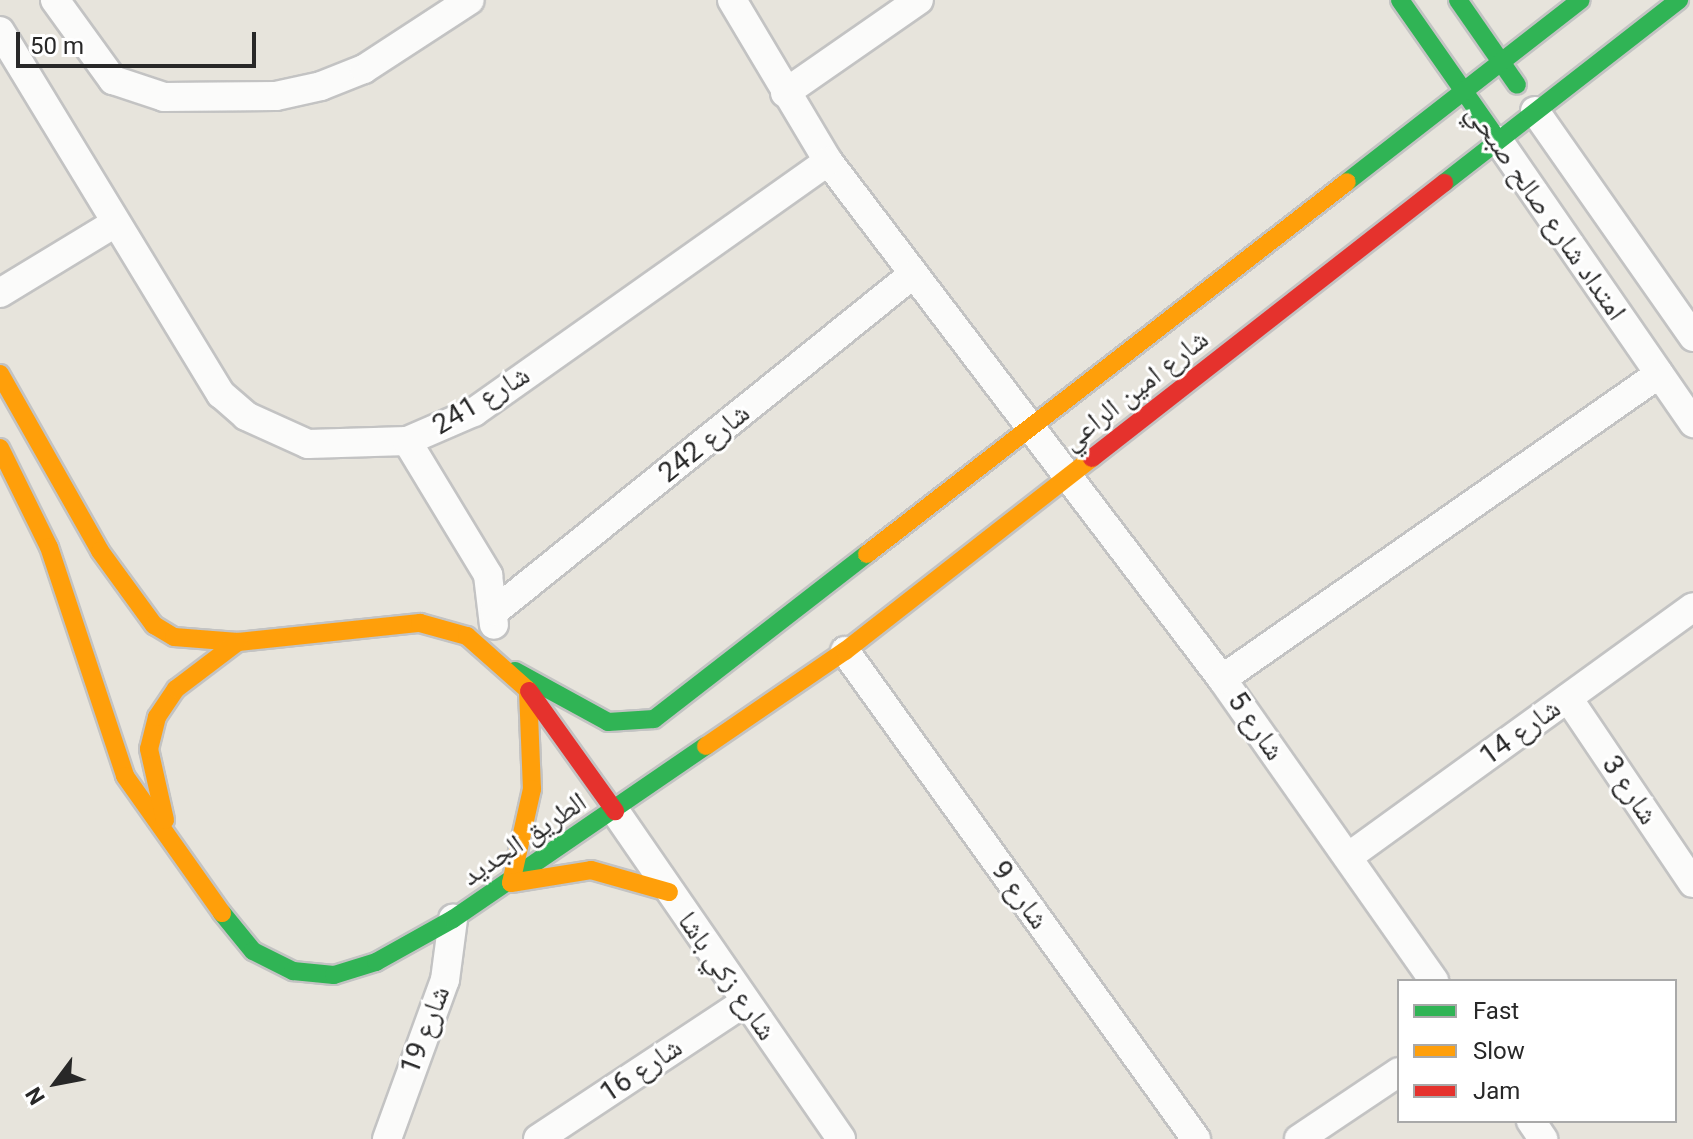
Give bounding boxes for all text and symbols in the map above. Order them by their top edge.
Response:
scale bar [20,16,260,66]
text: 50 m [30,32,84,60]
street label: امتداد شارع صالح صبحي [1459,97,1633,327]
street label: شارع امين الراعي [1055,322,1215,458]
street label: شارع 241 [426,358,536,442]
street label: شارع 242 [652,396,756,490]
street label: شارع 5 [1220,685,1292,767]
street label: شارع 14 [1473,691,1567,773]
street label: شارع 3 [1595,749,1665,831]
street label: الطريق الجديد [455,785,593,893]
street label: شارع 9 [984,854,1056,936]
street label: شارع زكي باشا [670,905,784,1047]
legend [1397,979,1677,1123]
street label: شارع 19 [393,981,457,1079]
text: Fast [1473,997,1519,1025]
street label: شارع 16 [594,1030,688,1110]
text: Slow [1473,1037,1525,1065]
north arrow [16,1043,96,1123]
text: Jam [1473,1077,1520,1105]
text: N [21,1083,50,1109]

